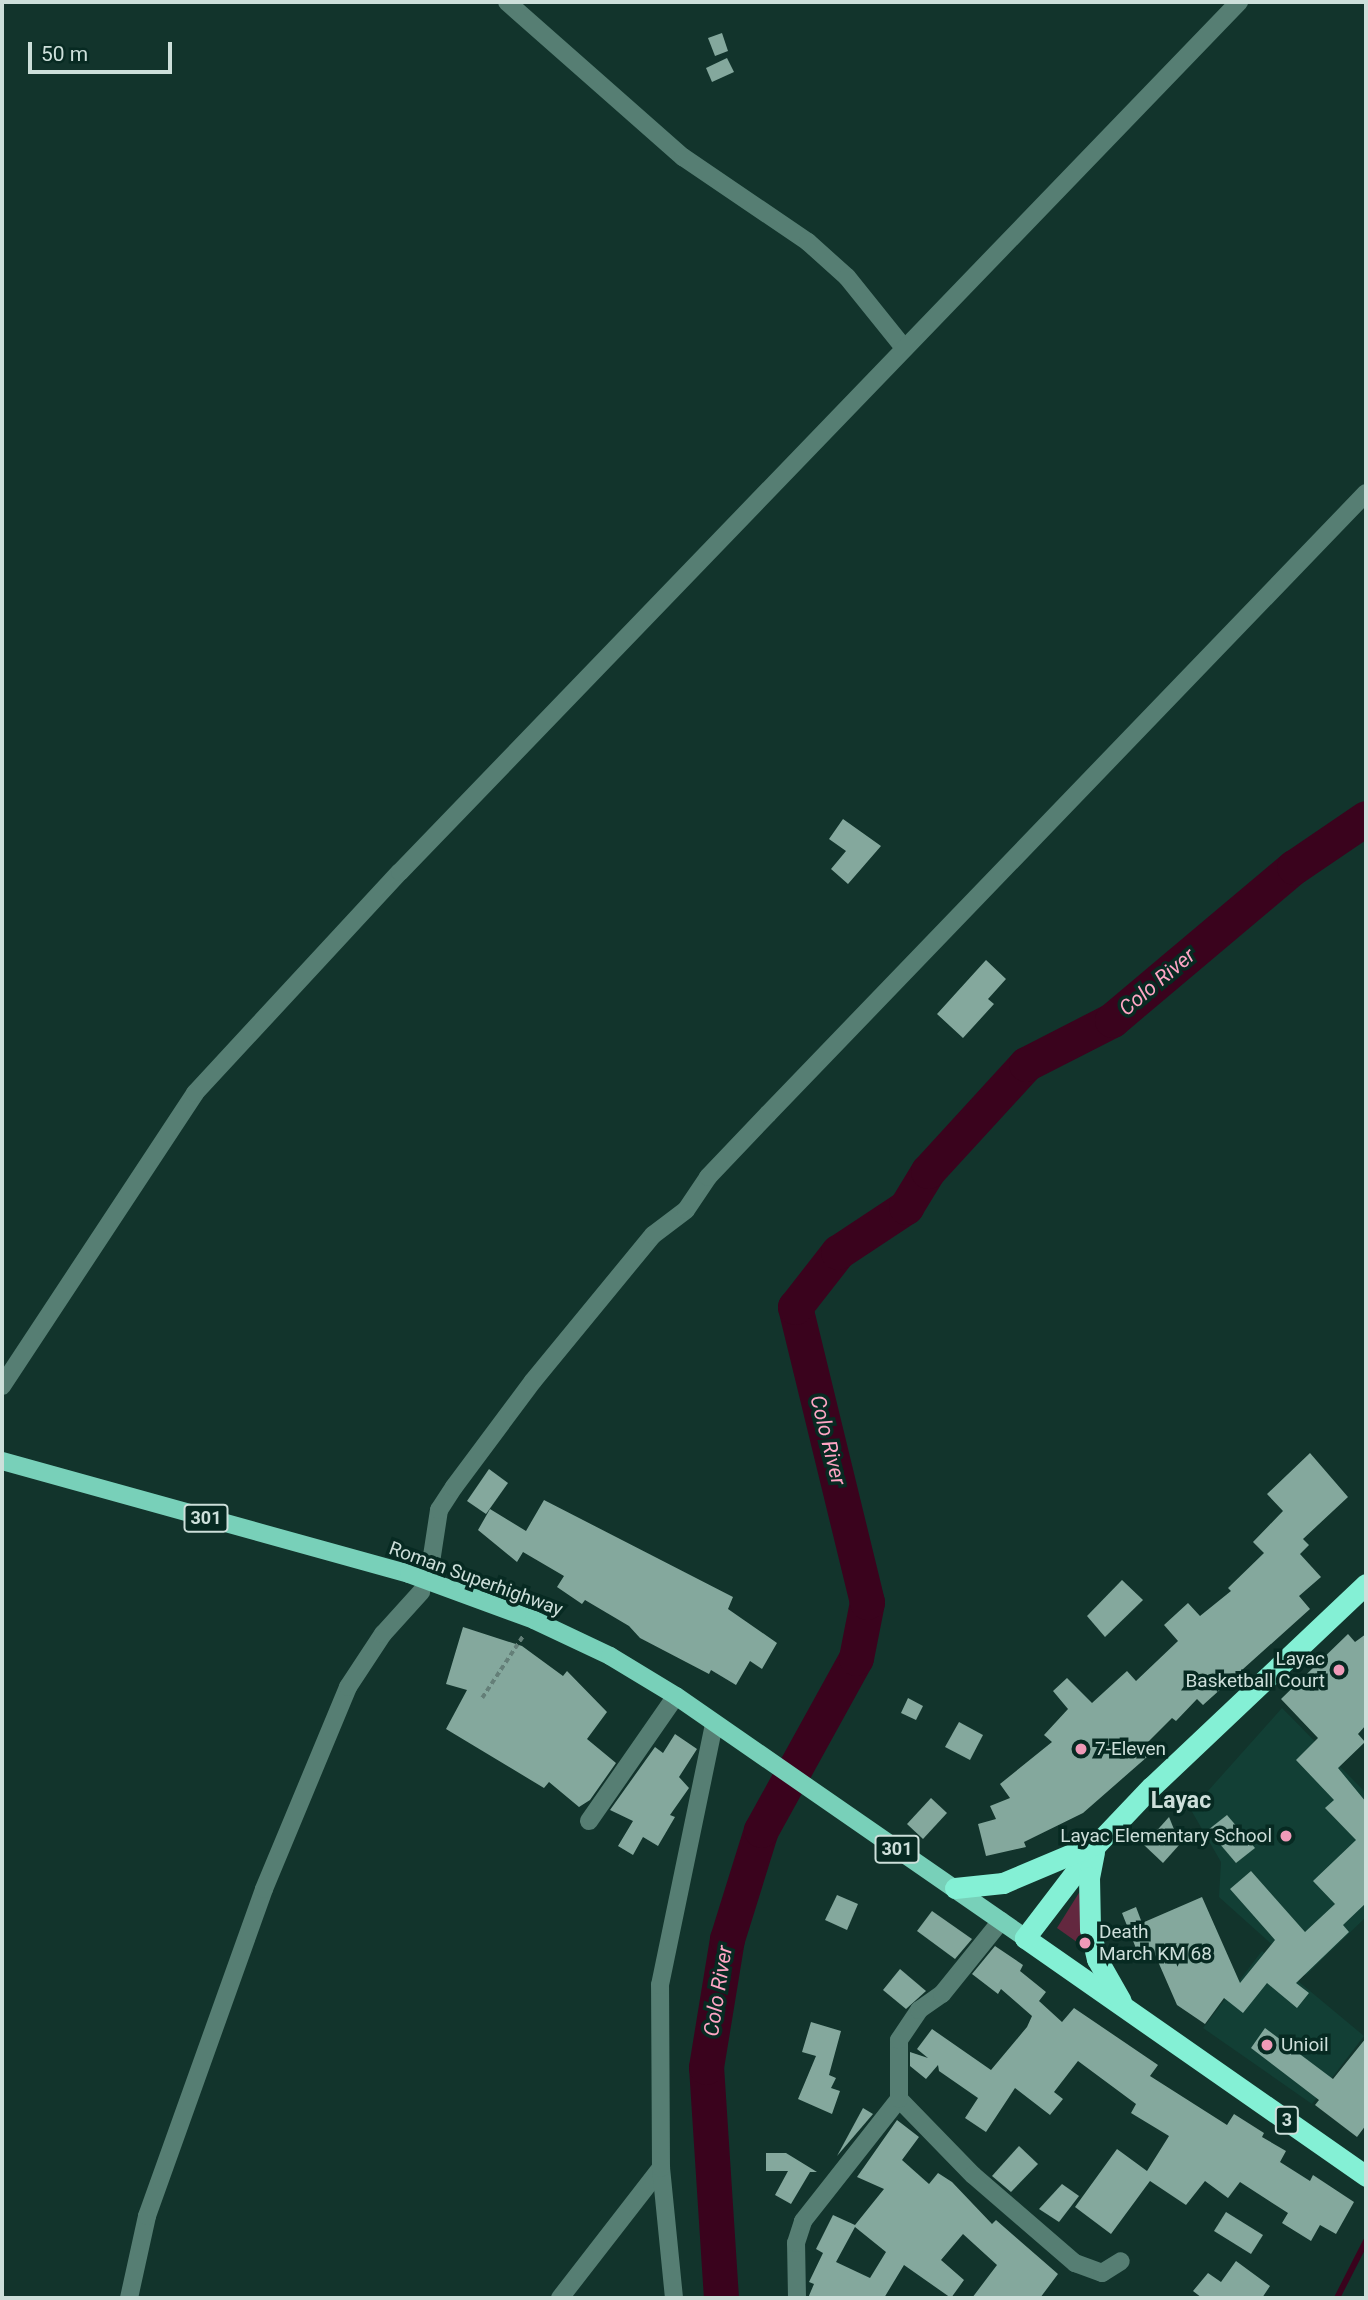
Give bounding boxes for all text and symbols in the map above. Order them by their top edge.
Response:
scale bar [32,28,175,72]
text: 50 m [41,42,88,66]
water label: Colo River [1114,943,1200,1021]
water label: Colo River [805,1393,851,1487]
road number: 301 [183,1504,229,1532]
street label: Roman Superhighway [386,1537,566,1621]
place label: Layac Basketball Court [1186,1648,1325,1692]
marker: Layac Basketball Court [1331,1662,1347,1678]
place label: 7-Eleven [1095,1738,1166,1760]
marker: 7-Eleven [1073,1741,1089,1757]
district label: Layac [1151,1787,1211,1815]
place label: Layac Elementary School [1060,1825,1272,1847]
marker: Layac Elementary School [1278,1828,1294,1844]
road number: 301 [874,1835,920,1864]
place label: Death March KM 68 [1099,1921,1212,1965]
marker: Death March KM 68 [1077,1935,1093,1951]
water label: Colo River [698,1944,738,2038]
place label: Unioil [1281,2034,1329,2056]
marker: Unioil [1259,2037,1275,2053]
road number: 3 [1275,2106,1299,2134]

